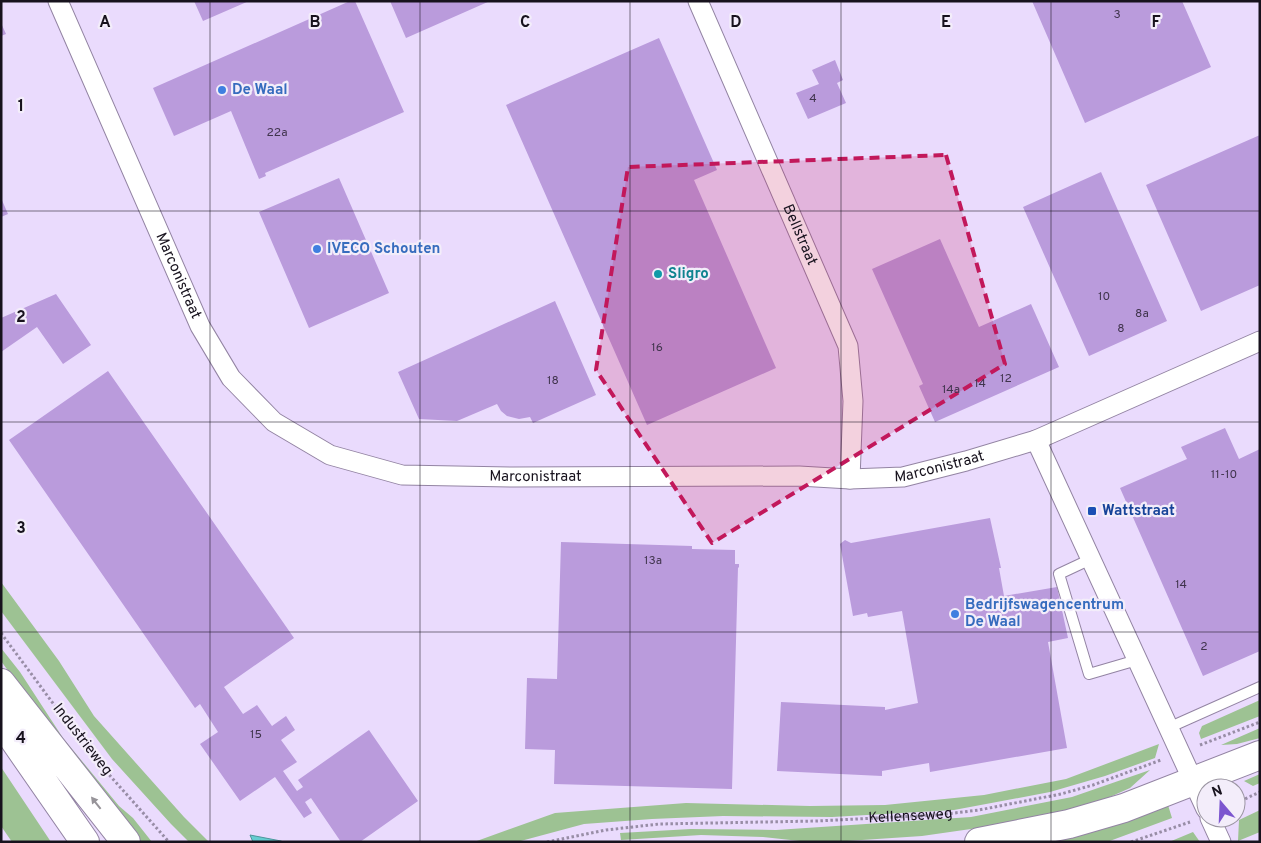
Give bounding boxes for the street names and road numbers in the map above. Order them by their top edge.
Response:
street label: Bellstraat [778,201,821,268]
street label: Marconistraat [151,230,205,322]
street label: Marconistraat [894,447,986,487]
street label: Marconistraat [489,467,582,487]
street label: Industrieweg [48,700,116,780]
street label: Kellenseweg [868,804,953,828]

